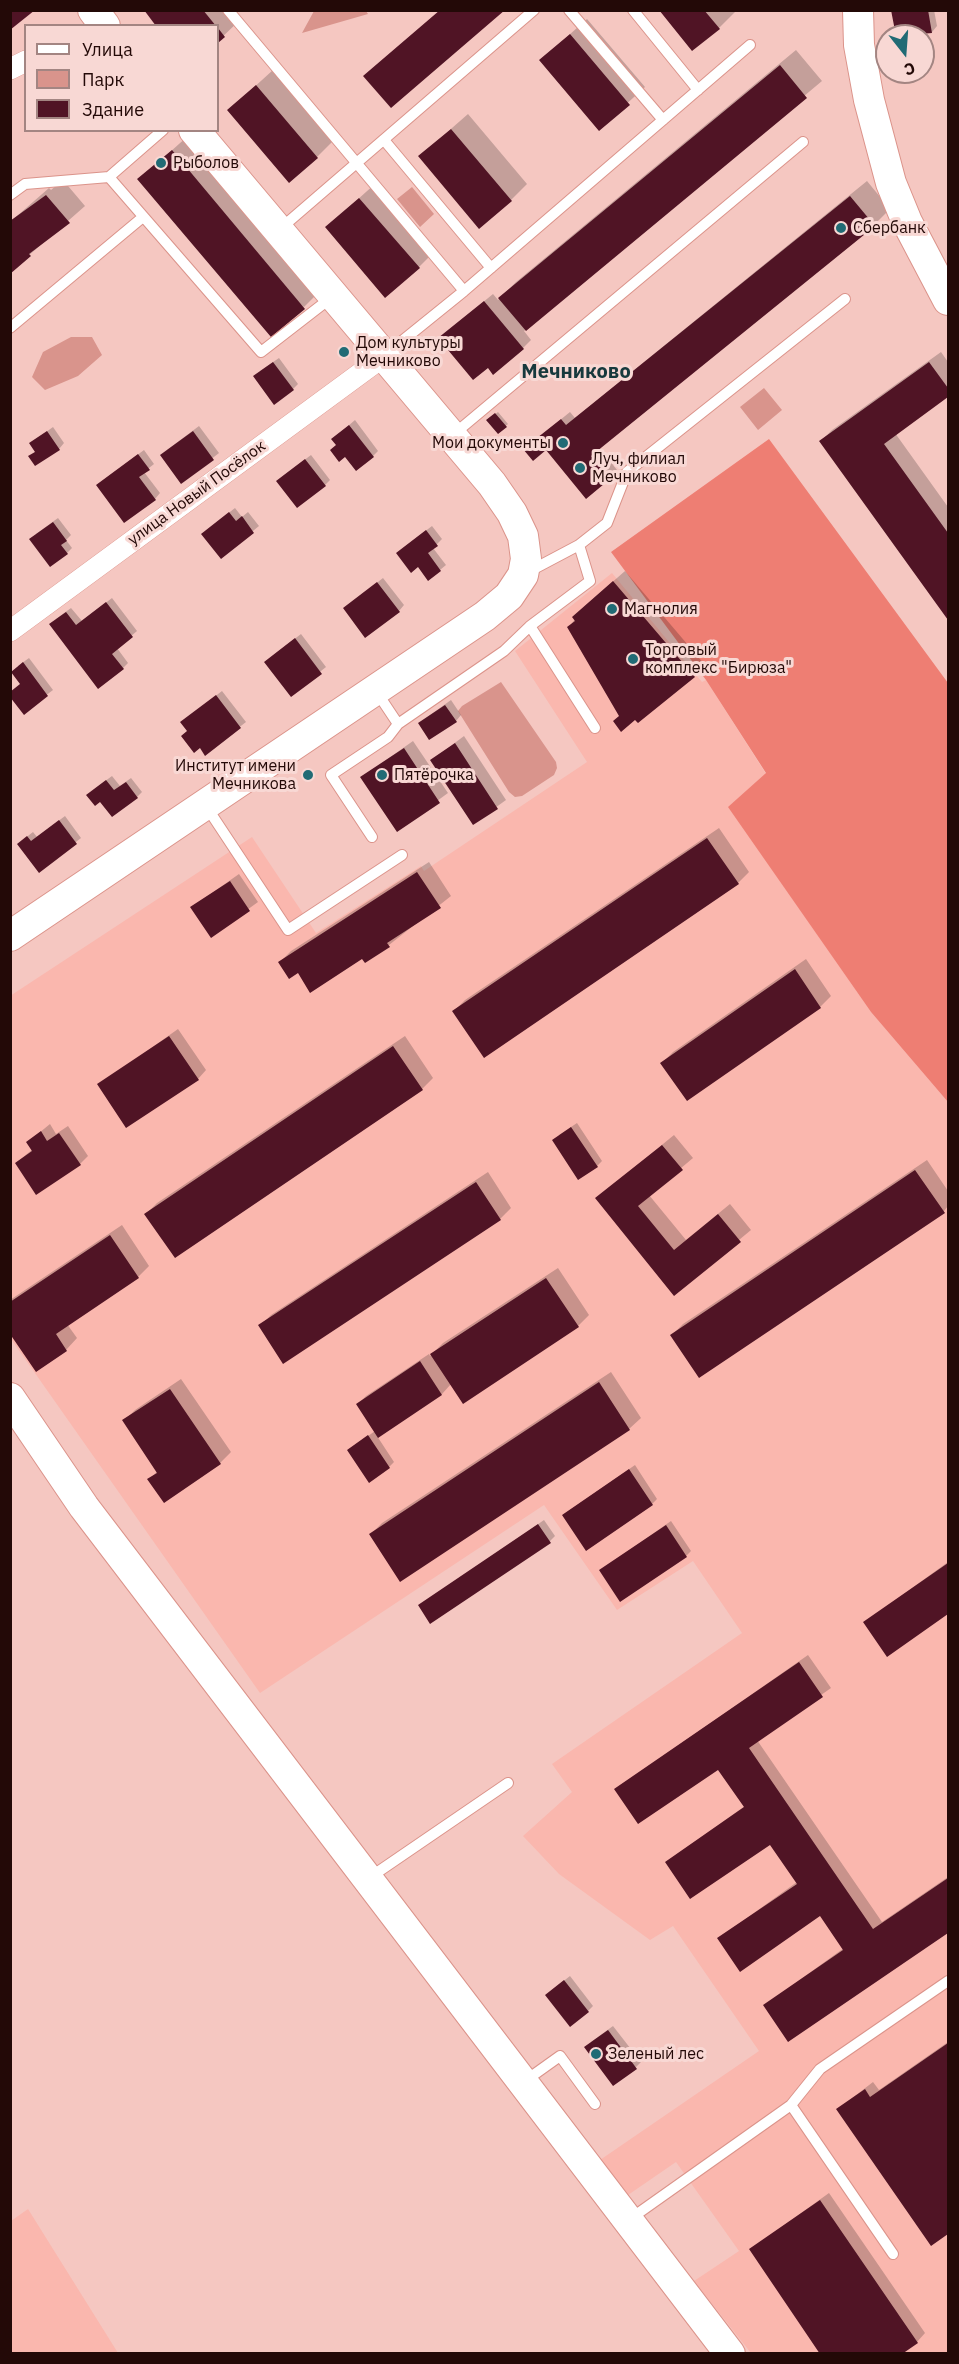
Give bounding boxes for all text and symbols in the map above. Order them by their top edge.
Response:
legend [24,24,219,132]
north arrow [875,24,935,84]
text: Улица [82,38,133,61]
text: С [902,58,918,80]
text: Парк [82,68,124,91]
text: Здание [82,98,144,121]
place label: Рыболов [173,153,239,173]
marker: Рыболов [154,156,168,170]
place label: Сбербанк [853,218,926,238]
marker: Сбербанк [834,221,848,235]
place label: Дом культуры Мечниково [356,333,461,371]
marker: Дом культуры Мечниково [337,345,351,359]
district label: Мечниково [521,360,631,384]
place label: Мои документы [432,433,551,453]
marker: Мои документы [556,436,570,450]
street label: улица Новый Посёлок [124,437,270,549]
place label: Луч, филиал Мечниково [592,449,685,487]
marker: Луч, филиал Мечниково [573,461,587,475]
place label: Магнолия [624,599,698,619]
marker: Магнолия [605,602,619,616]
place label: Торговый комплекс "Бирюза" [645,640,792,678]
marker: Торговый комплекс "Бирюза" [626,652,640,666]
place label: Институт имени Мечникова [175,756,296,794]
place label: Пятёрочка [394,765,474,785]
marker: Институт имени Мечникова [301,768,315,782]
marker: Пятёрочка [375,768,389,782]
place label: Зеленый лес [608,2044,704,2064]
marker: Зеленый лес [589,2047,603,2061]

